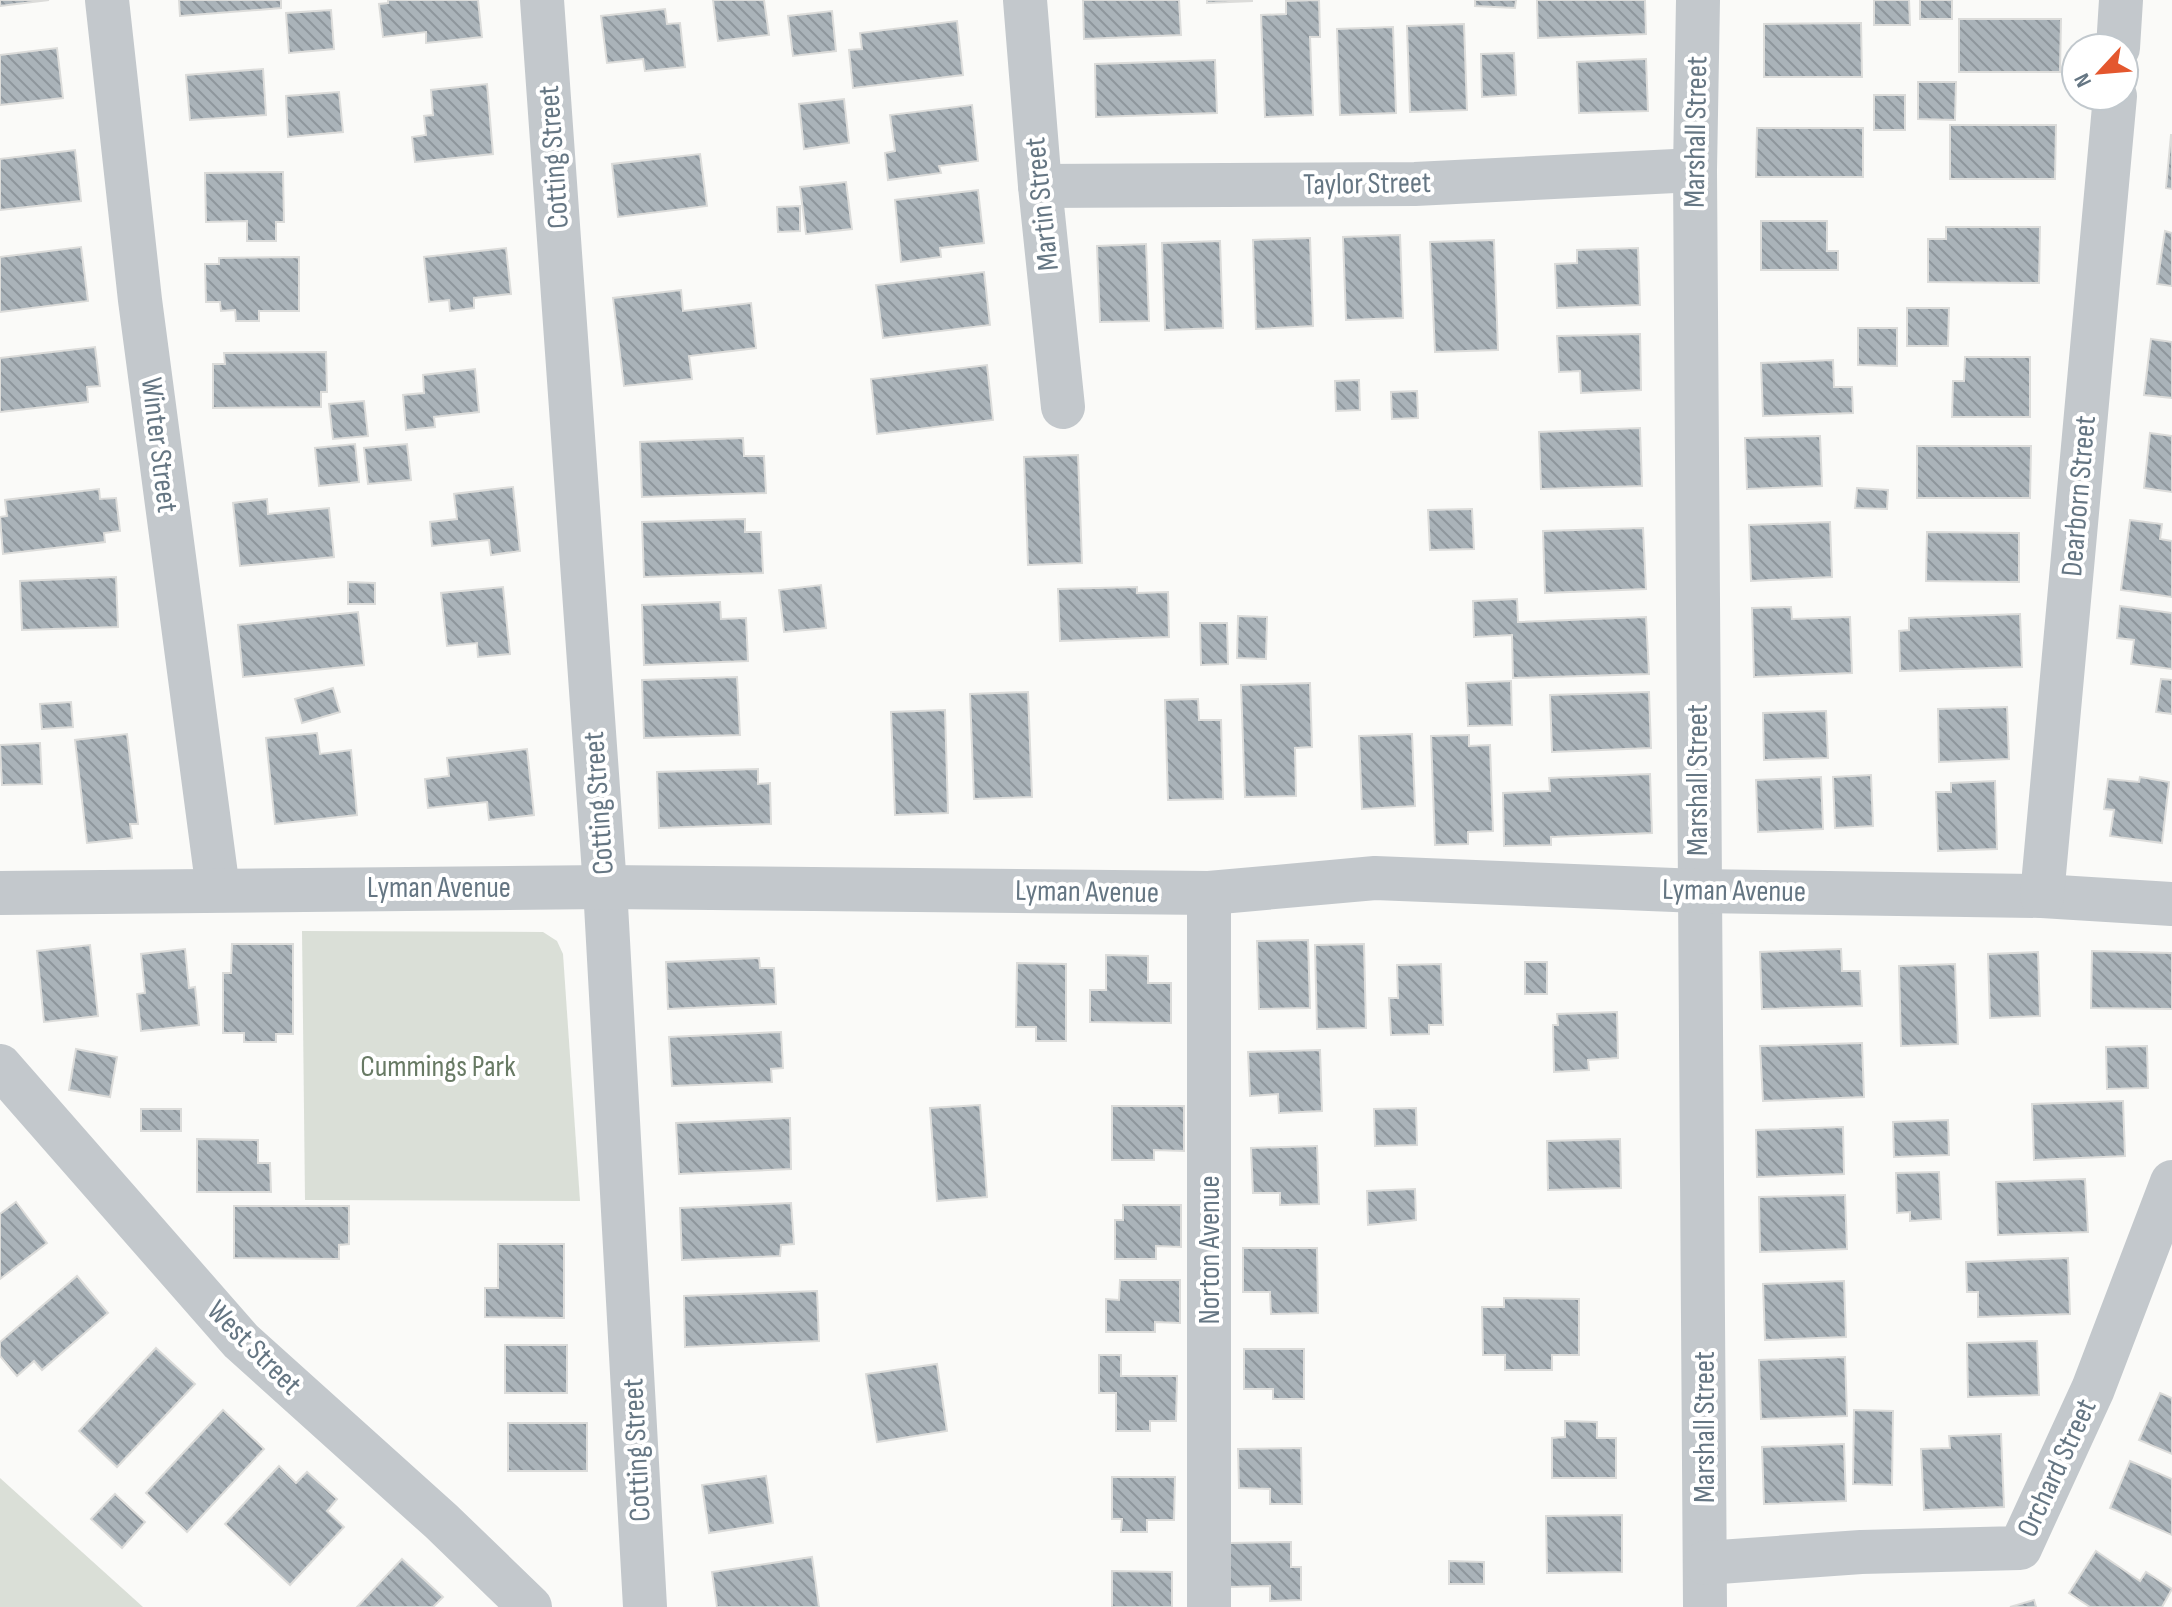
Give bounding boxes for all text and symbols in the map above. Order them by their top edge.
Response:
north arrow [2060,32,2140,112]
street label: Marshall Street [1677,56,1715,208]
text: N [2069,69,2098,91]
street label: Cotting Street [531,84,577,230]
street label: Martin Street [1017,135,1067,273]
street label: Taylor Street [1303,165,1431,203]
street label: Winter Street [133,375,185,515]
street label: Dearborn Street [2054,414,2104,578]
street label: Marshall Street [1680,704,1716,856]
street label: Cotting Street [576,730,622,876]
street label: Lyman Avenue [367,870,511,906]
street label: Lyman Avenue [1662,872,1806,910]
street label: Lyman Avenue [1015,873,1159,911]
park label: Cummings Park [360,1049,516,1085]
street label: Norton Avenue [1192,1175,1228,1325]
street label: West Street [199,1293,309,1403]
street label: Marshall Street [1687,1351,1723,1503]
street label: Cotting Street [615,1377,659,1523]
street label: Orchard Street [2009,1393,2105,1543]

